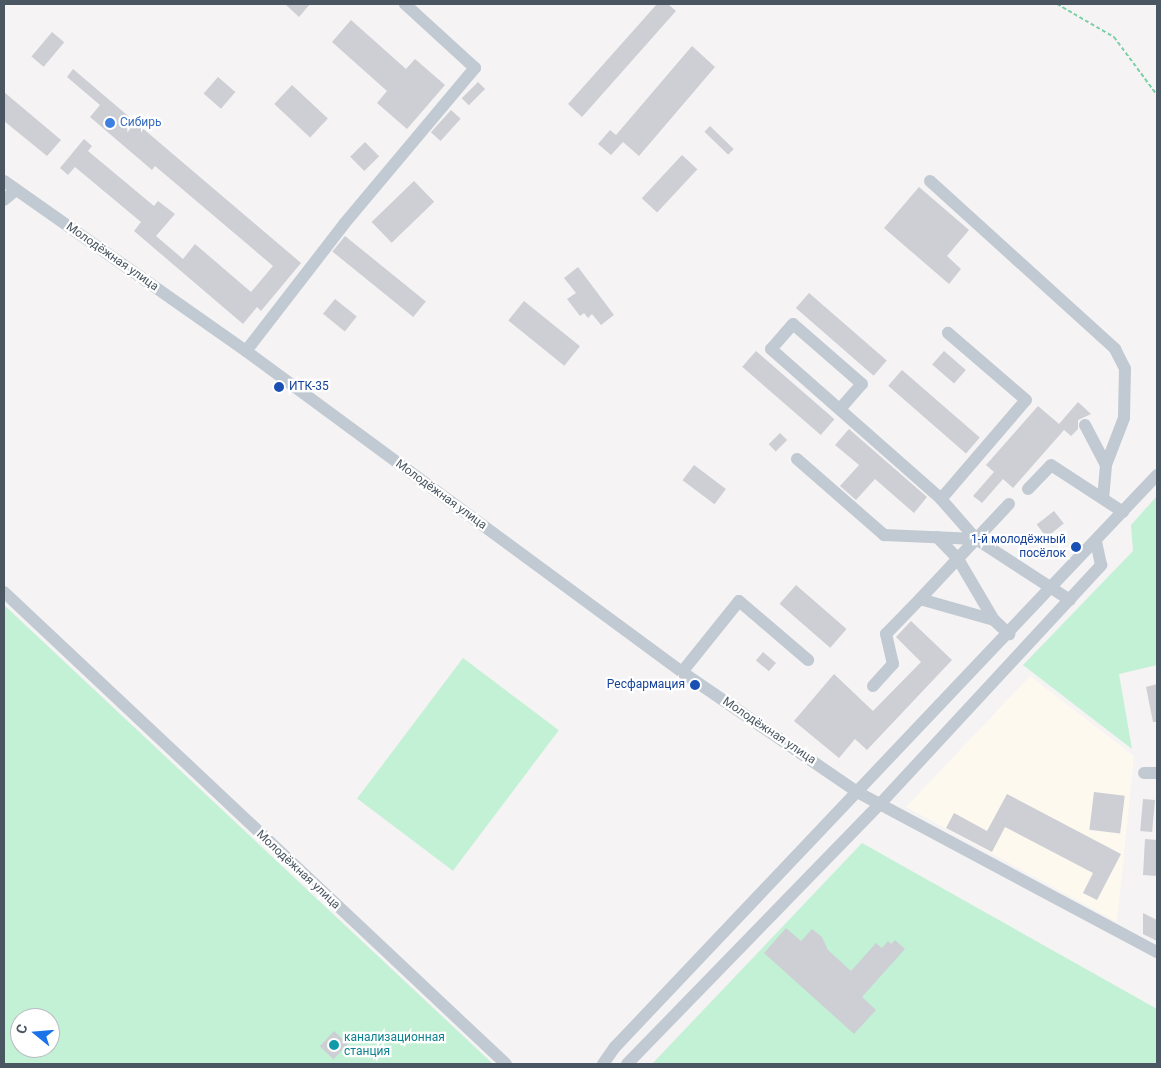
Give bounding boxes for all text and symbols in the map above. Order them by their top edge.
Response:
place label: Сибирь [120,116,161,130]
marker: Сибирь [104,117,116,129]
street label: Молодёжная улица [63,220,161,294]
place label: ИТК-35 [289,380,329,394]
marker: ИТК-35 [273,381,285,393]
street label: Молодёжная улица [393,457,489,533]
place label: 1-й молодёжный посёлок [971,533,1066,561]
marker: 1-й молодёжный посёлок [1070,541,1082,553]
place label: Ресфармация [607,678,685,692]
marker: Ресфармация [689,679,701,691]
street label: Молодёжная улица [720,694,818,768]
street label: Молодёжная улица [253,827,343,913]
north arrow [10,1008,60,1058]
text: С [13,1022,31,1036]
place label: канализационная станция [344,1031,445,1059]
marker: канализационная станция [328,1039,340,1051]

